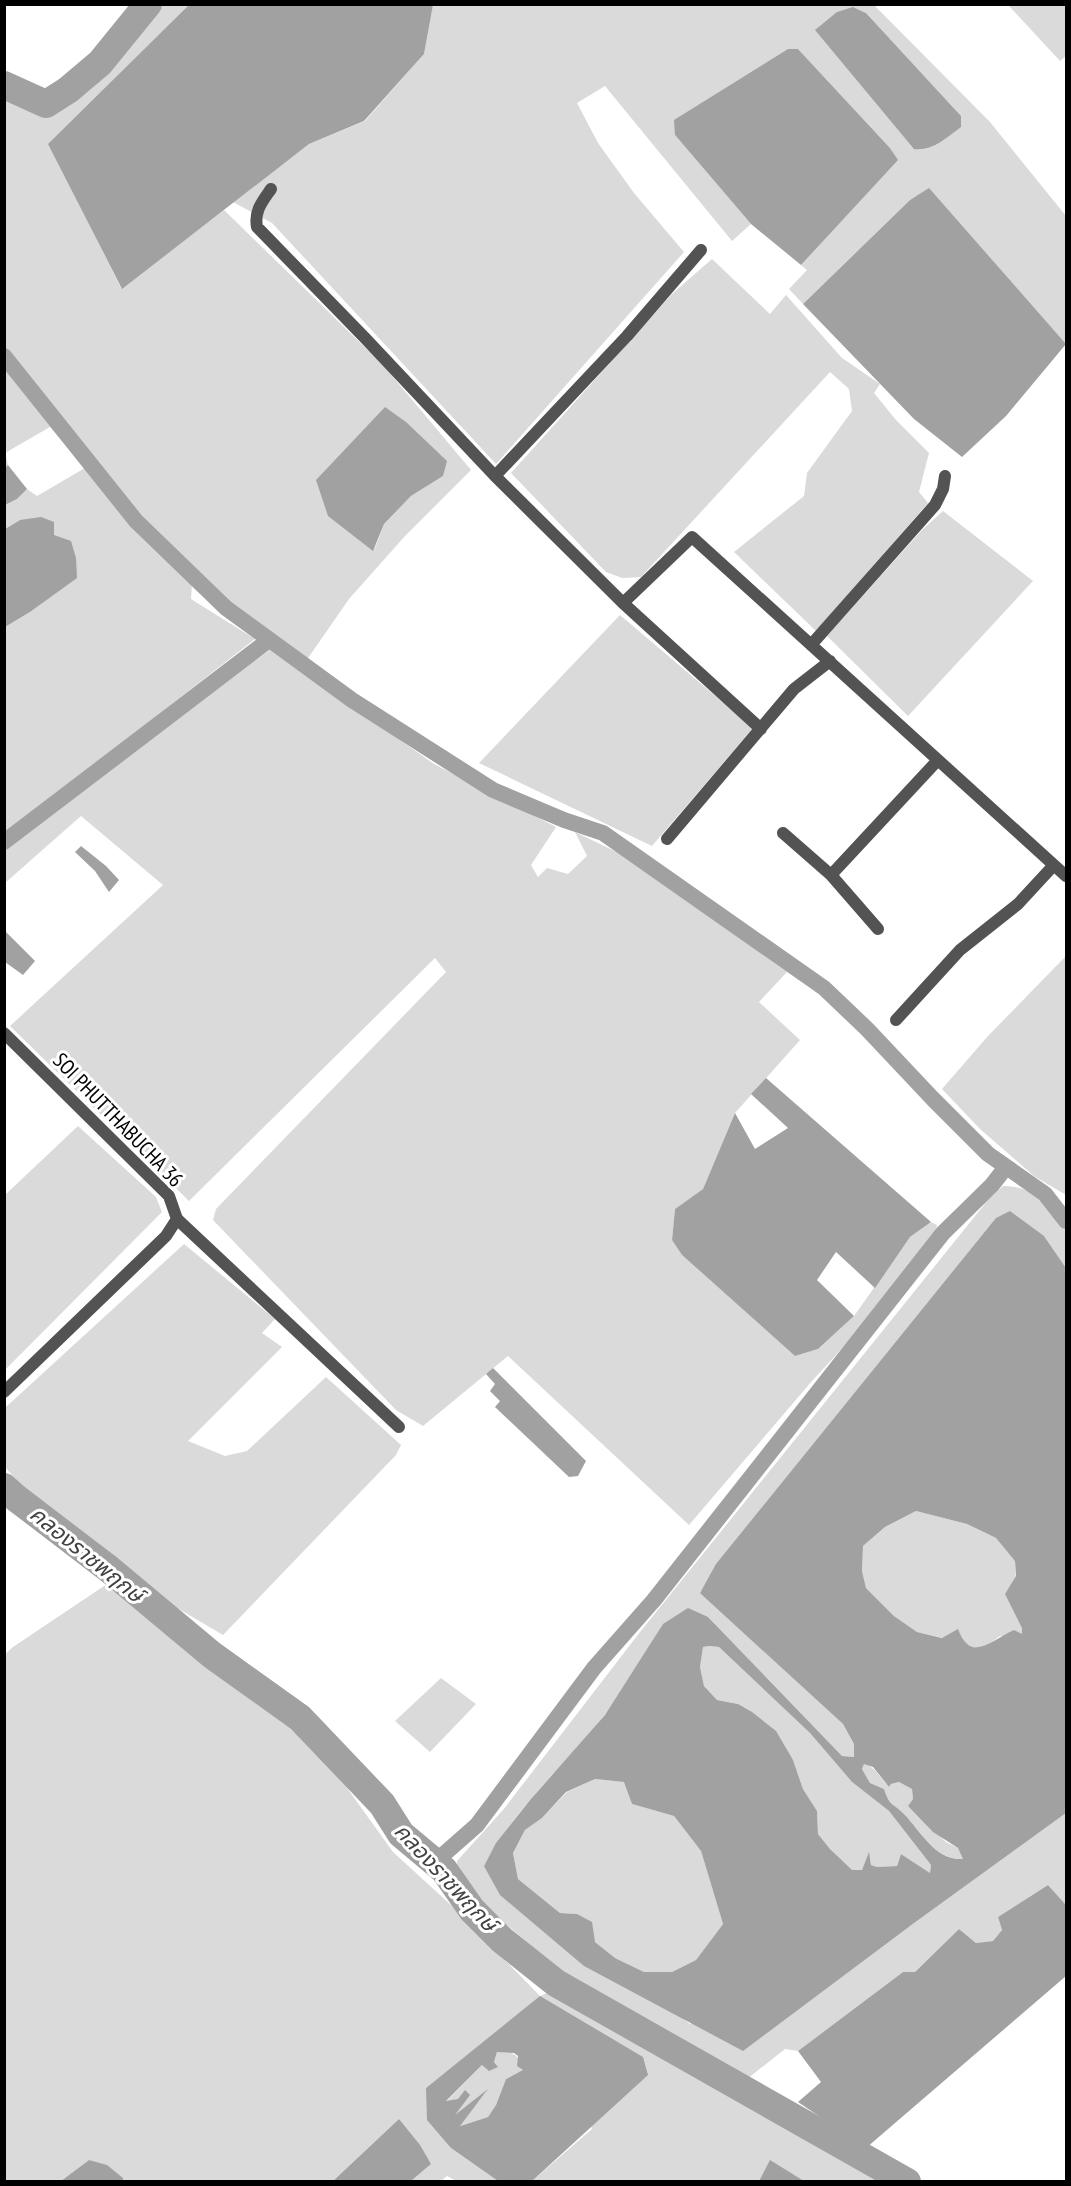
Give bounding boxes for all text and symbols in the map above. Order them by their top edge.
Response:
street label: SOI PHUTTHABUCHA 36 [47,1047,189,1192]
water label: คลองราชพฤกษ์ [25,1500,152,1611]
water label: คลองราชพฤกษ์ [389,1817,506,1940]

